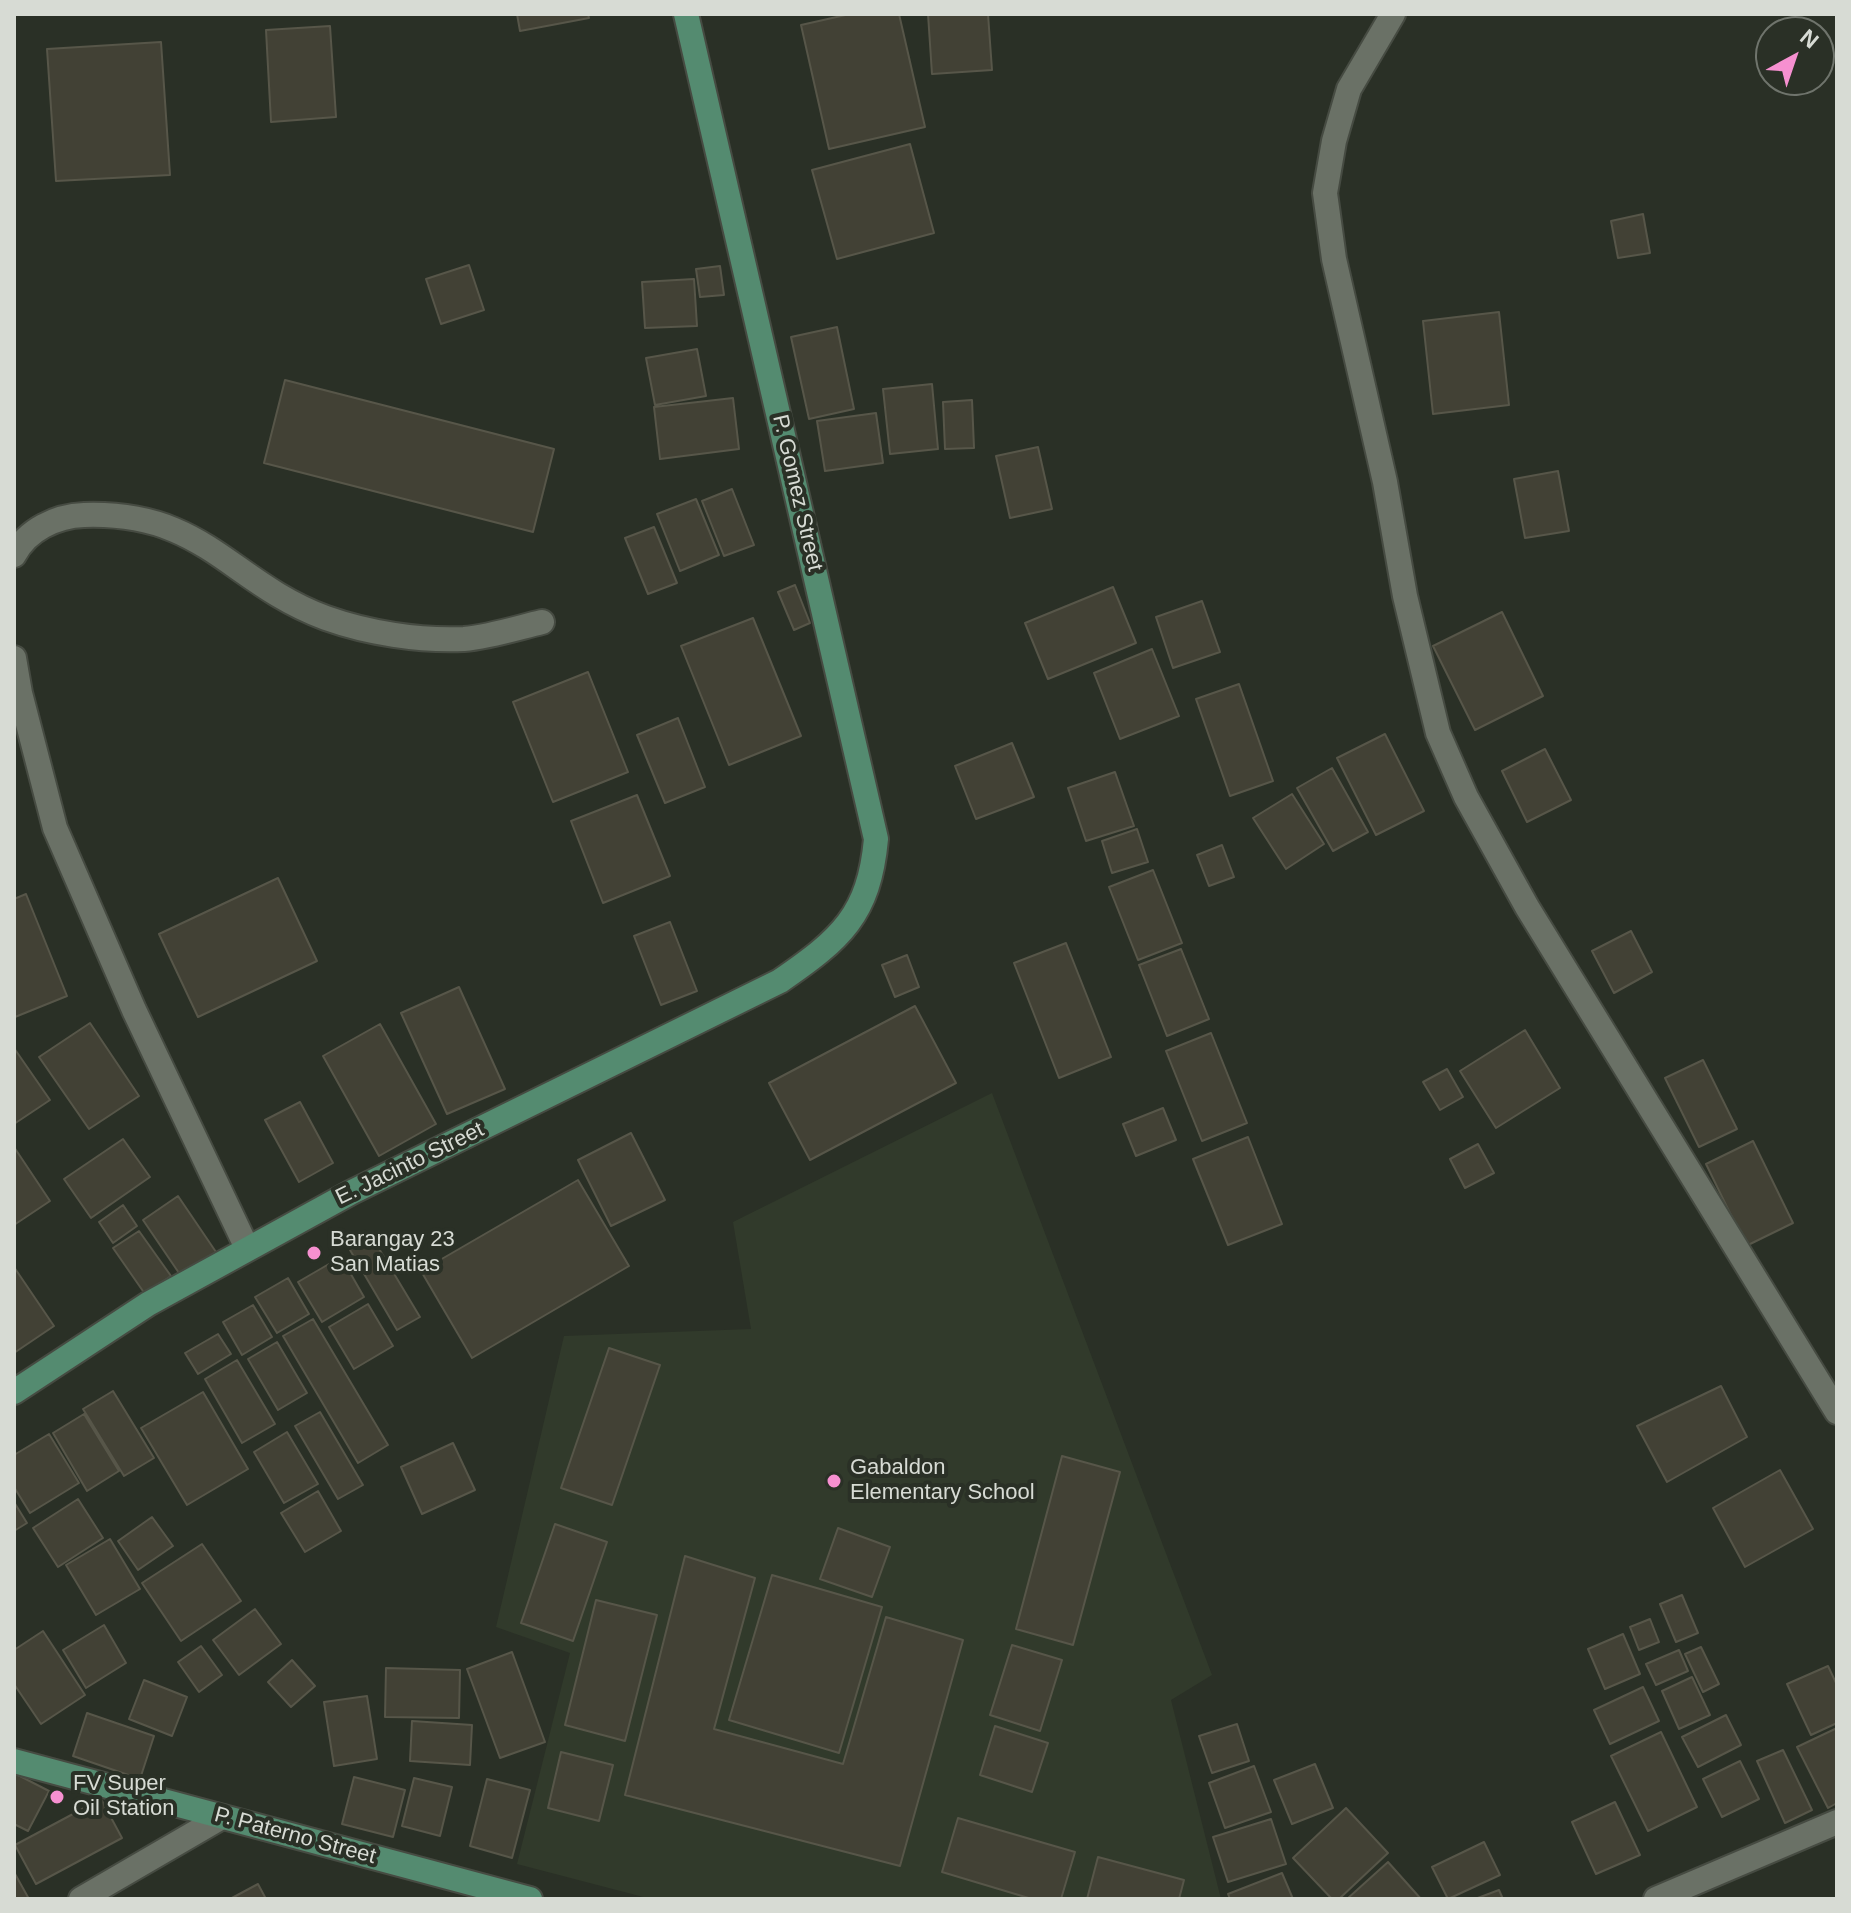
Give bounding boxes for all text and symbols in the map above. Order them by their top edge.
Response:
north arrow [1755,16,1835,96]
text: N [1795,24,1824,53]
street label: P. Gomez Street [766,412,828,574]
street label: E. Jacinto Street [332,1117,488,1211]
place label: Barangay 23 San Matias [330,1227,455,1278]
marker: Barangay 23 San Matias [305,1244,323,1262]
place label: Gabaldon Elementary School [850,1455,1035,1506]
marker: Gabaldon Elementary School [825,1472,843,1490]
place label: FV Super Oil Station [73,1771,174,1822]
marker: FV Super Oil Station [48,1788,66,1806]
street label: P. Paterno Street [211,1802,379,1870]

